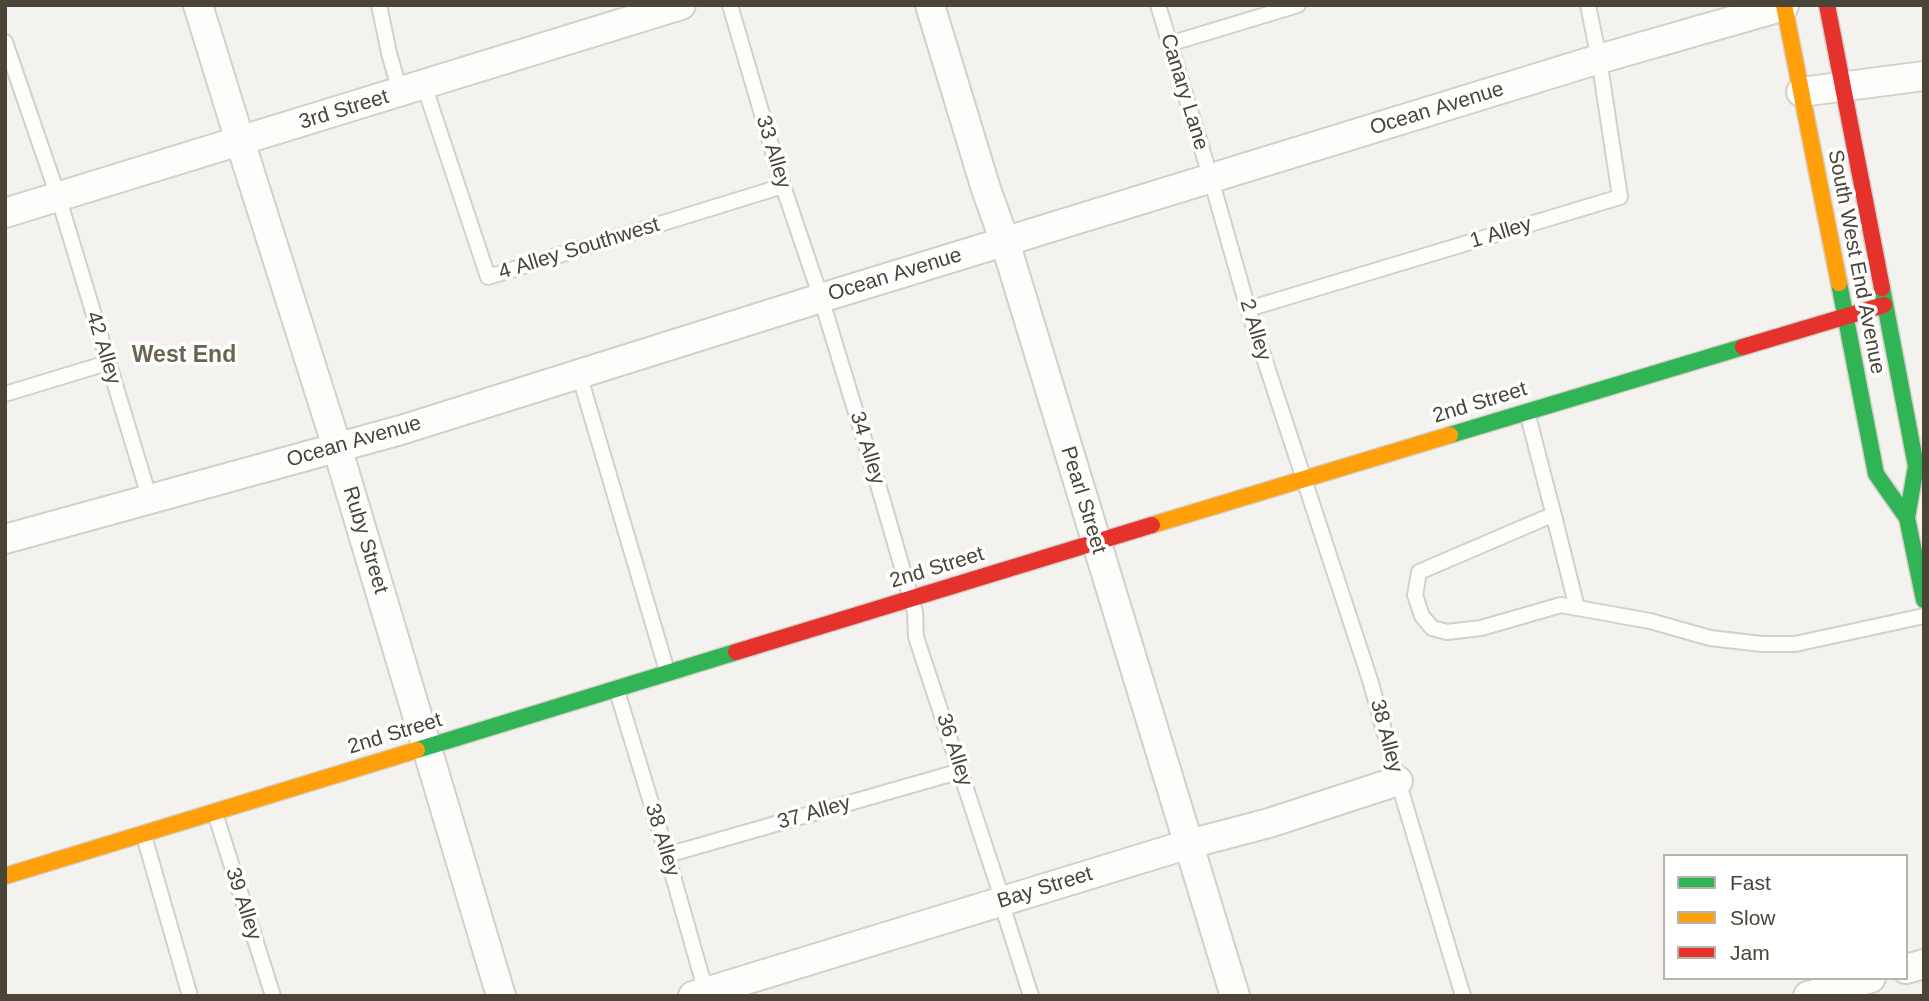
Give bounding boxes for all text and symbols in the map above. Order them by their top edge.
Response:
street label: Canary Lane [1154,31,1214,153]
street label: Ocean Avenue [1367,77,1507,141]
street label: 3rd Street [296,84,392,136]
street label: 33 Alley [750,113,796,191]
street label: South West End Avenue [1822,148,1890,376]
street label: 1 Alley [1467,212,1535,254]
street label: 4 Alley Southwest [496,213,662,285]
street label: Ocean Avenue [825,243,965,307]
street label: 2 Alley [1234,296,1276,364]
street label: 42 Alley [80,309,126,387]
district label: West End [132,342,236,370]
street label: 2nd Street [1430,377,1530,429]
street label: 34 Alley [844,409,890,487]
street label: Ocean Avenue [284,411,424,473]
street label: Pearl Street [1055,443,1111,557]
street label: Ruby Street [337,483,393,597]
street label: 2nd Street [887,542,987,594]
street label: 38 Alley [1364,697,1408,775]
street label: 2nd Street [345,708,445,760]
street label: 36 Alley [930,711,978,789]
street label: 37 Alley [775,791,853,835]
street label: 38 Alley [639,801,685,879]
legend [1663,854,1908,980]
street label: Bay Street [994,862,1096,914]
street label: 39 Alley [219,865,267,943]
text: Fast [1730,871,1771,894]
text: Slow [1730,906,1776,929]
text: Jam [1730,941,1770,964]

